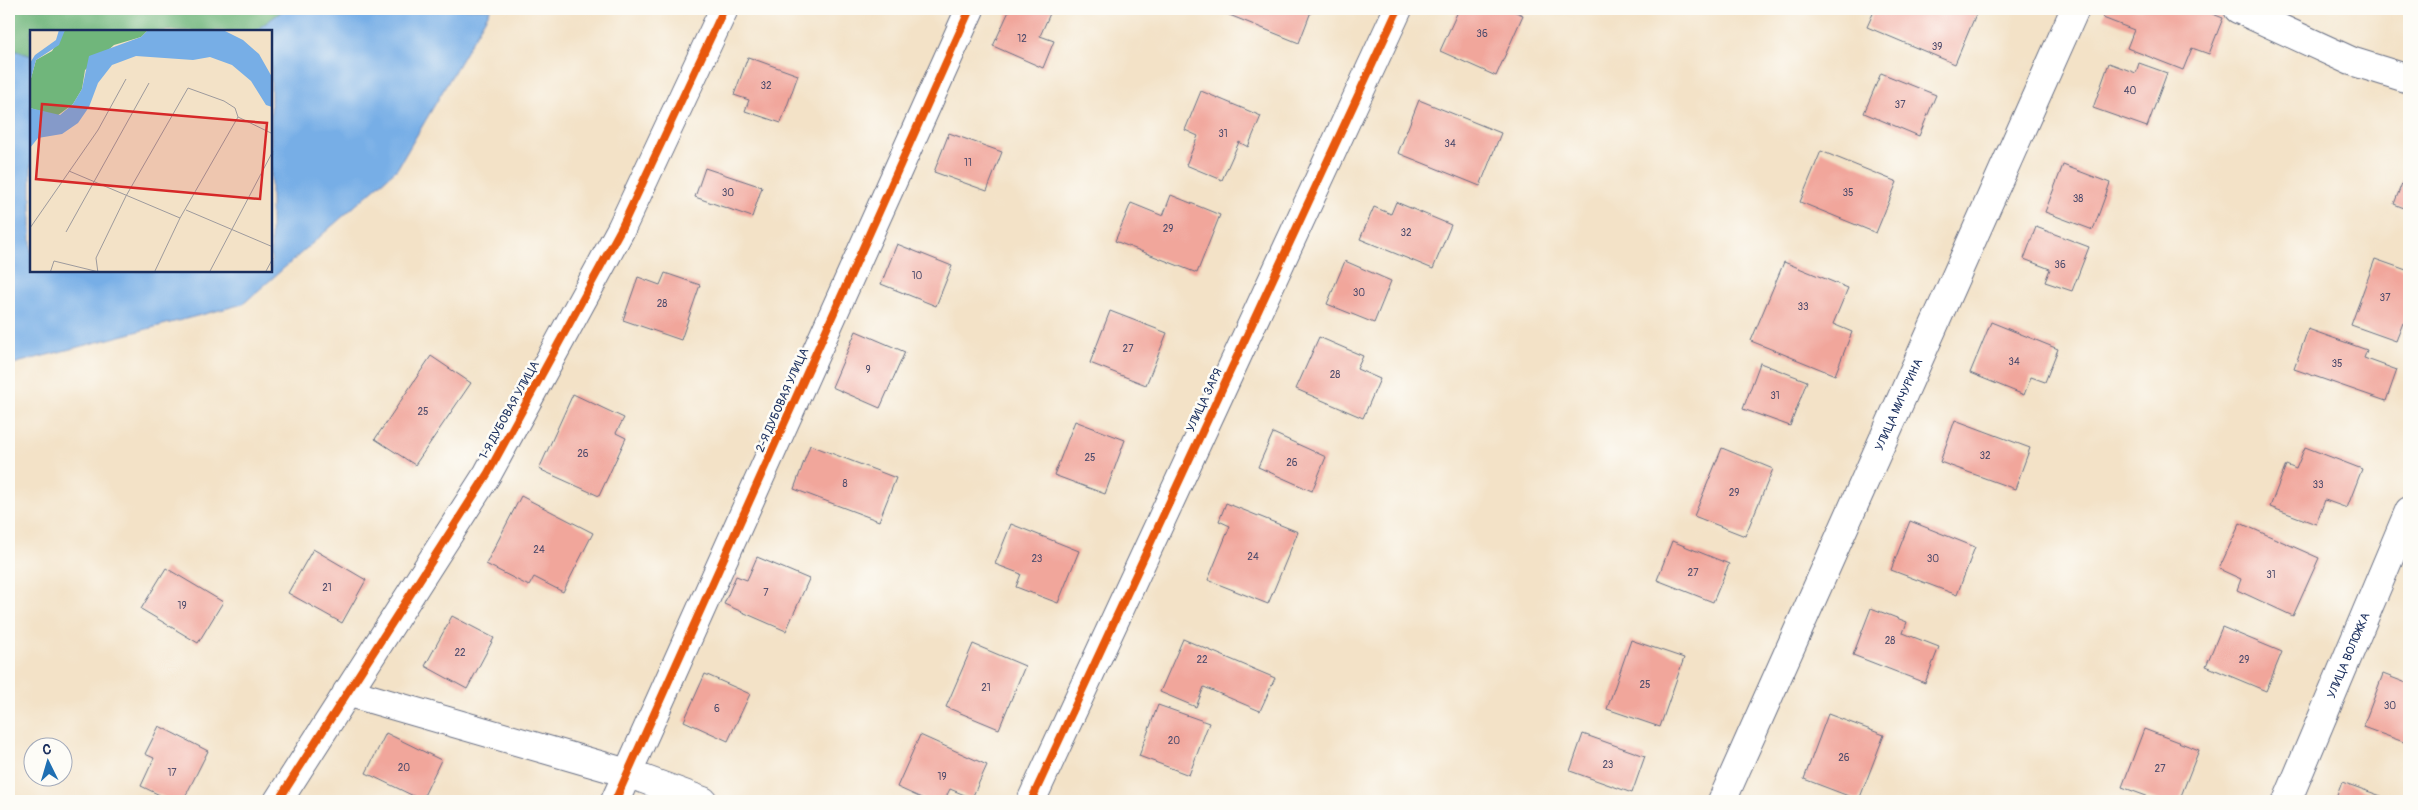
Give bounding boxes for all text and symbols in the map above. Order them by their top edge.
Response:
house number: 36 [1476,28,1488,40]
inset map [30,30,272,272]
house number: 12 [1017,33,1027,45]
house number: 39 [1932,41,1942,53]
house number: 32 [760,80,772,92]
house number: 40 [2124,85,2136,97]
house number: 37 [1895,99,1906,111]
house number: 31 [1218,128,1228,140]
house number: 34 [1444,138,1456,150]
house number: 11 [964,157,972,169]
house number: 30 [722,187,734,199]
house number: 35 [1843,187,1854,199]
house number: 38 [2073,193,2083,205]
house number: 29 [1163,223,1173,235]
house number: 32 [1400,227,1412,239]
house number: 36 [2054,259,2066,271]
house number: 10 [912,270,923,282]
house number: 30 [1353,287,1365,299]
house number: 37 [2380,292,2391,304]
house number: 28 [657,298,667,310]
house number: 33 [1797,301,1809,313]
house number: 27 [1123,343,1134,355]
street label: 2-Я ДУБОВАЯ УЛИЦА [753,346,812,455]
street label: УЛИЦА МИЧУРИНА [1872,356,1926,453]
house number: 34 [2008,356,2020,368]
street label: 1-Я ДУБОВАЯ УЛИЦА [476,358,543,462]
house number: 35 [2332,358,2343,370]
house number: 9 [865,364,871,376]
street label: УЛИЦА ЗАРЯ [1183,366,1226,434]
house number: 28 [1330,369,1340,381]
house number: 31 [1770,390,1780,402]
house number: 25 [417,406,429,418]
house number: 26 [577,448,589,460]
house number: 32 [1979,450,1991,462]
house number: 25 [1084,452,1096,464]
house number: 26 [1286,457,1298,469]
house number: 8 [842,478,848,490]
house number: 33 [2312,479,2324,491]
house number: 29 [1729,487,1739,499]
house number: 24 [533,544,545,556]
house number: 24 [1247,551,1259,563]
house number: 23 [1032,553,1043,565]
house number: 30 [1927,553,1939,565]
house number: 27 [1688,567,1699,579]
house number: 31 [2266,569,2276,581]
house number: 21 [322,582,332,594]
house number: 7 [763,587,769,599]
house number: 19 [177,600,187,612]
street label: УЛИЦА ВОЛОЖКА [2324,610,2374,701]
house number: 28 [1885,635,1895,647]
house number: 22 [454,647,466,659]
house number: 22 [1196,654,1208,666]
house number: 29 [2239,654,2249,666]
house number: 25 [1639,679,1651,691]
house number: 21 [981,682,991,694]
house number: 30 [2384,700,2396,712]
house number: 6 [714,703,720,715]
house number: 20 [1168,735,1180,747]
north arrow [22,738,72,788]
text: С [42,741,52,758]
house number: 26 [1838,752,1850,764]
house number: 23 [1603,759,1614,771]
house number: 20 [398,762,410,774]
house number: 27 [2155,763,2166,775]
house number: 17 [167,767,177,779]
house number: 19 [937,771,947,783]

